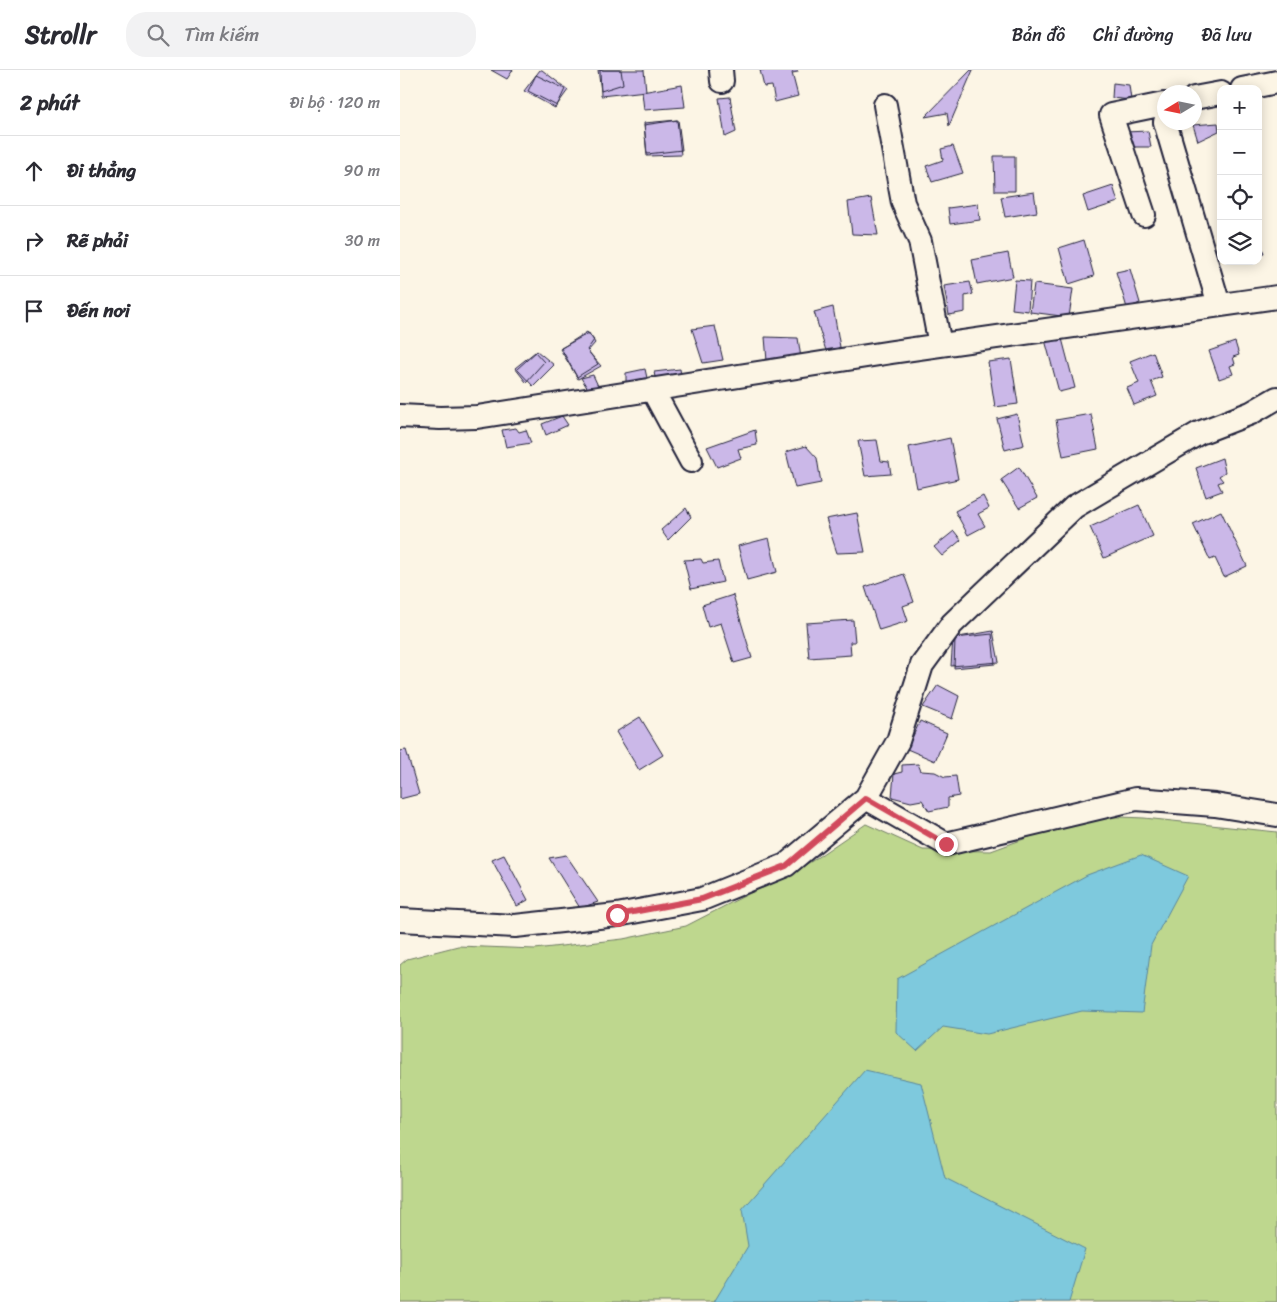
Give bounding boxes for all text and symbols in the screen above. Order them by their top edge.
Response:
search box [126,12,476,57]
text: Strollr [25,14,96,56]
text: Tìm kiếm [184,18,259,51]
text: Bản đồ [1012,19,1065,51]
text: Chỉ đường [1093,19,1174,51]
text: Đã lưu [1202,19,1252,51]
icon: search [144,21,172,49]
text: 2 phút [20,84,79,122]
north arrow [1157,85,1202,130]
map controls [1217,85,1262,265]
button: + [1217,85,1262,130]
text: Đi bộ · 120 m [290,88,380,117]
button: − [1217,130,1262,175]
text: Đi thẳng [67,154,136,187]
text: 90 m [344,156,380,185]
icon: ahead [20,157,48,185]
button: locate [1217,175,1262,220]
button: layers [1217,220,1262,265]
text: Rẽ phải [67,224,128,257]
text: 30 m [345,226,380,255]
icon: right [20,227,48,255]
text: Đến nơi [67,294,130,327]
icon: arrive [20,297,48,325]
route end [935,833,958,856]
route start [606,904,629,927]

